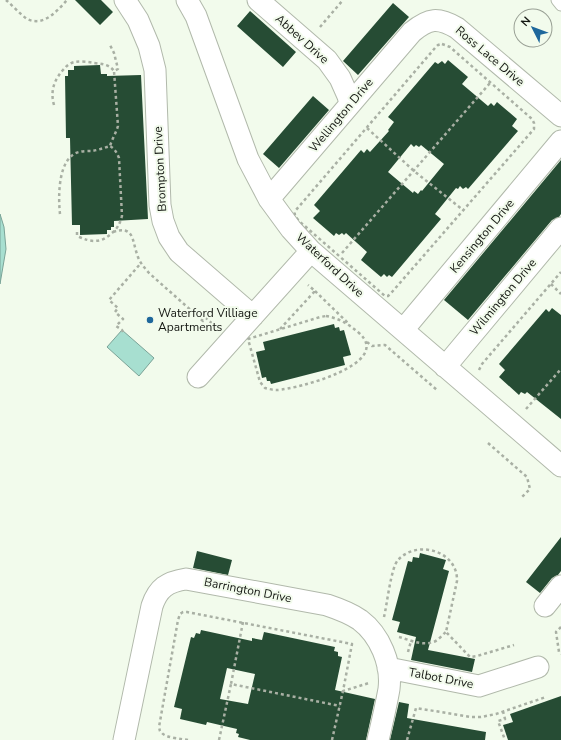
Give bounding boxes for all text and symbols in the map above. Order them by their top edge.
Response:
north arrow [513,8,553,48]
street label: Abbev Drive [272,11,332,67]
text: N [518,14,534,30]
street label: Ross Lace Drive [452,22,528,90]
street label: Wellington Drive [305,75,377,155]
street label: Brompton Drive [150,126,170,212]
street label: Kensington Drive [446,196,518,276]
street label: Waterford Drive [293,229,367,301]
street label: Wilmington Drive [466,255,540,339]
place label: Waterford Villiage Apartments [158,305,258,335]
marker: Waterford Villiage Apartments [145,315,155,325]
street label: Barrington Drive [203,574,293,606]
street label: Talbot Drive [407,664,475,692]

